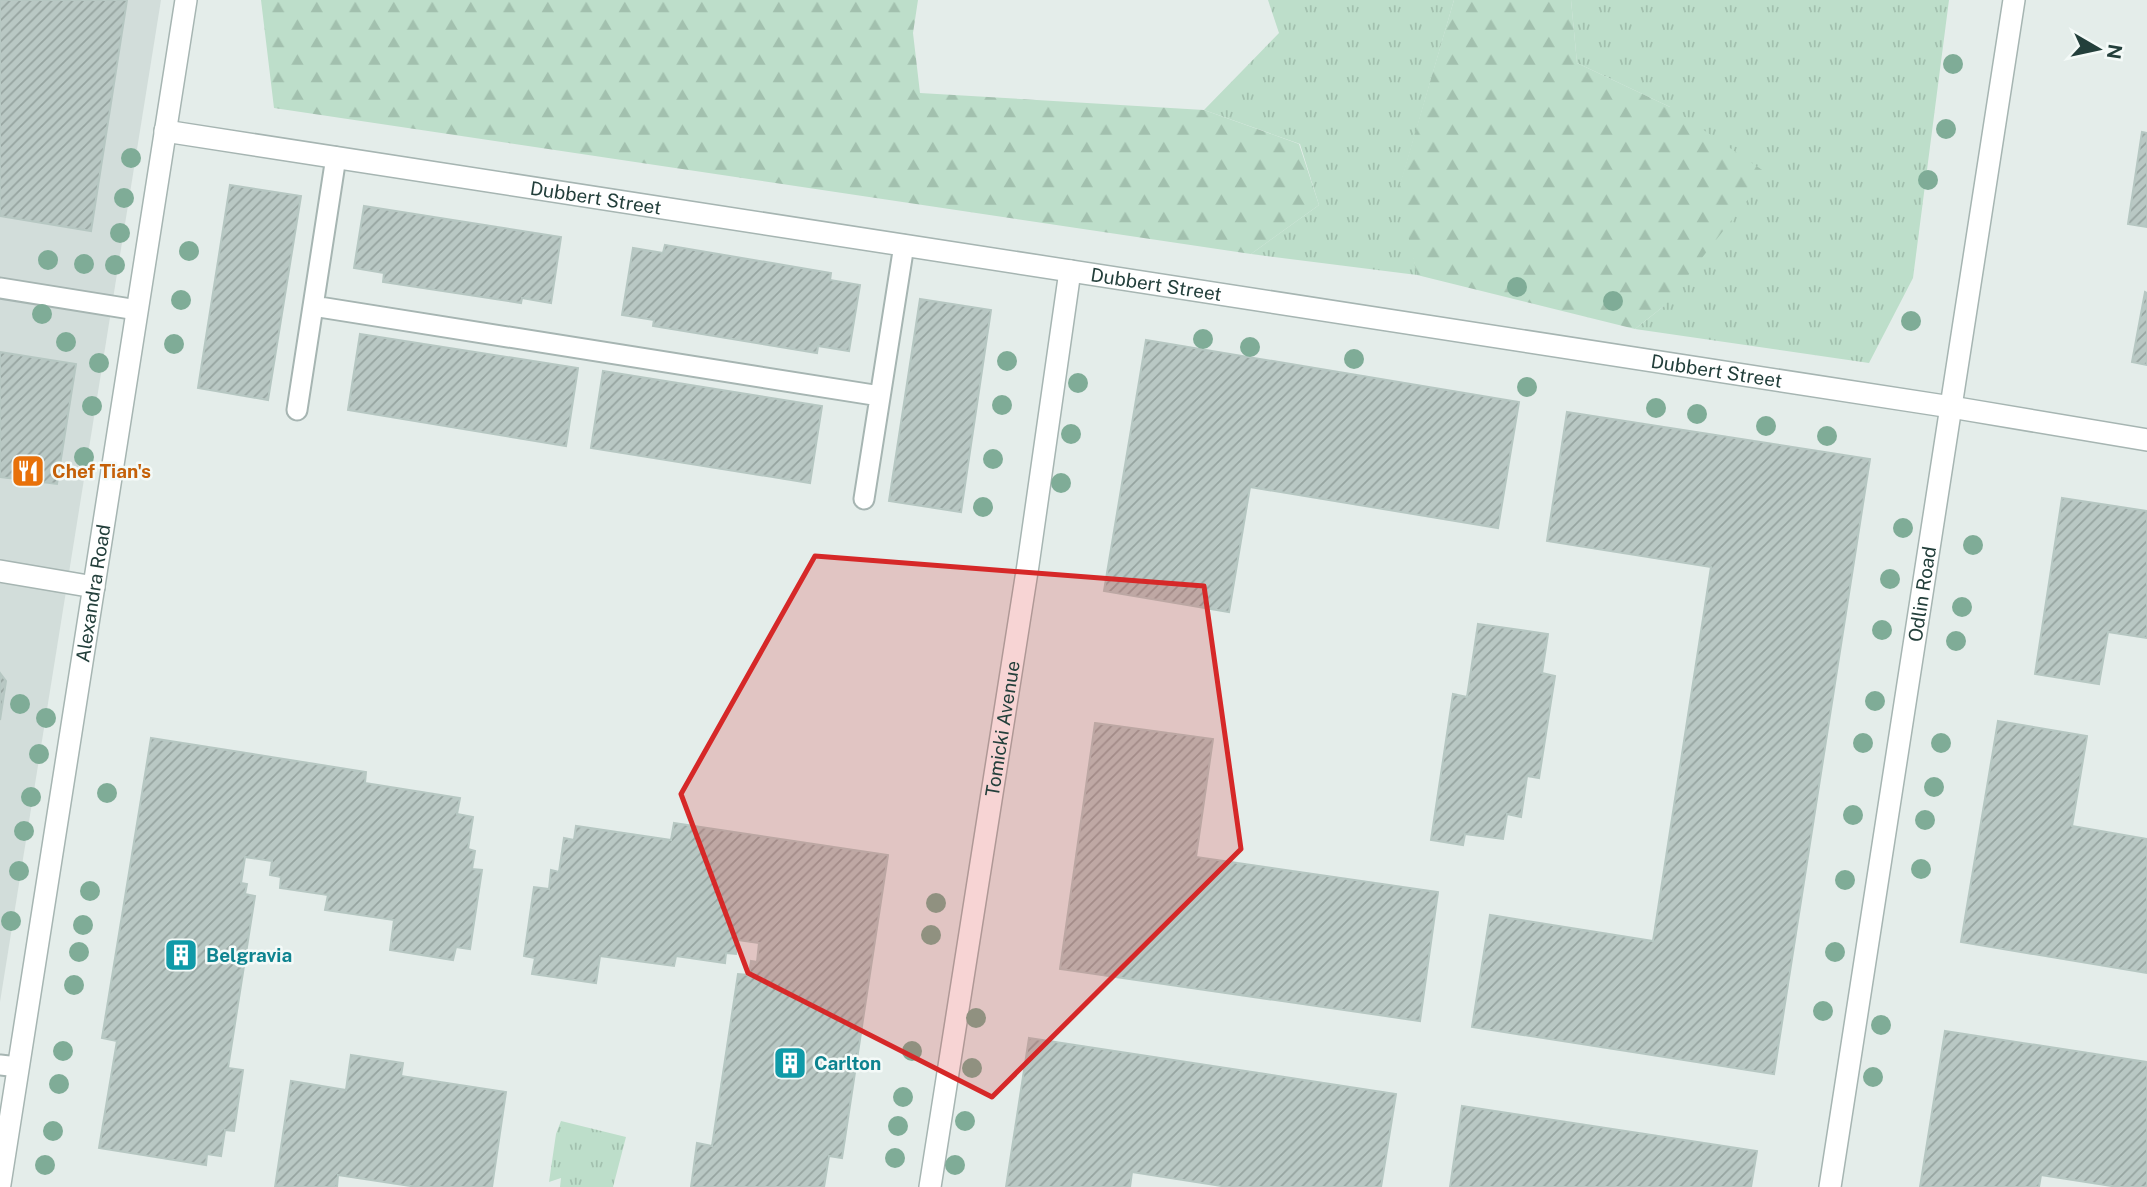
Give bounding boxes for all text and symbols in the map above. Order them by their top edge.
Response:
north arrow [2063,14,2133,84]
text: N [2103,43,2127,61]
street label: Dubbert Street [529,177,663,219]
street label: Dubbert Street [1089,263,1223,305]
street label: Dubbert Street [1649,350,1784,392]
restaurant icon: Chef Tian's [9,452,47,490]
place label: Chef Tian's [52,460,151,482]
street label: Alexandra Road [71,523,114,664]
street label: Odlin Road [1904,545,1940,643]
street label: Tomicki Avenue [981,659,1024,798]
building icon: Belgravia [162,936,200,974]
place label: Belgravia [206,944,292,966]
building icon: Carlton [771,1044,809,1082]
place label: Carlton [814,1052,881,1074]

